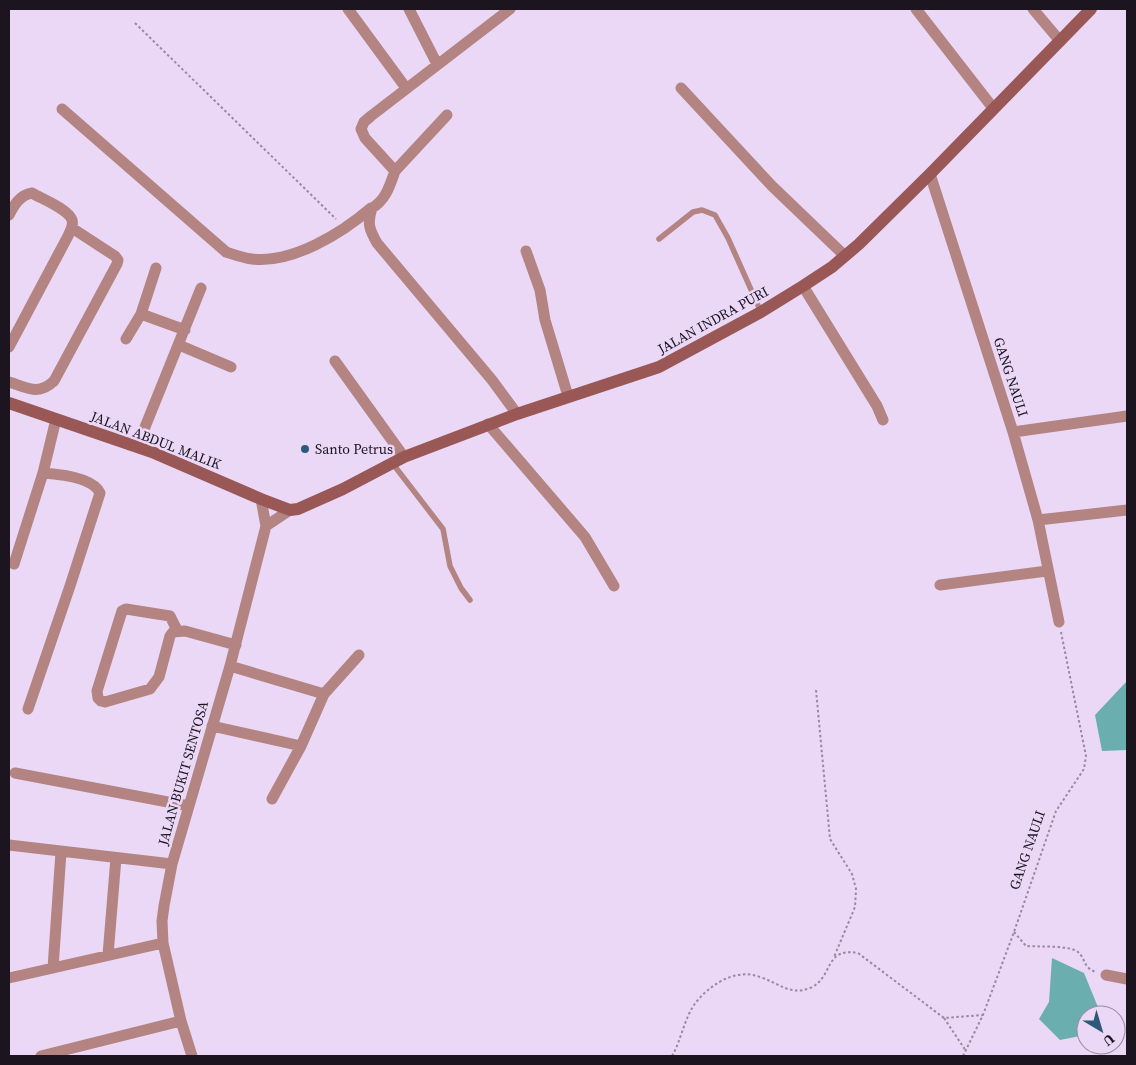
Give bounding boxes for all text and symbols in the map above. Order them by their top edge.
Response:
street label: JALAN INDRA PURI [653,281,772,359]
street label: GANG NAULI [989,335,1033,419]
street label: JALAN ABDUL MALIK [87,406,225,474]
place label: Santo Petrus [315,439,393,459]
marker: Santo Petrus [299,443,311,455]
street label: JALAN BUKIT SENTOSA [153,698,213,848]
street label: GANG NAULI [1004,808,1050,892]
north arrow [1076,1005,1126,1055]
text: U [1099,1029,1119,1051]

